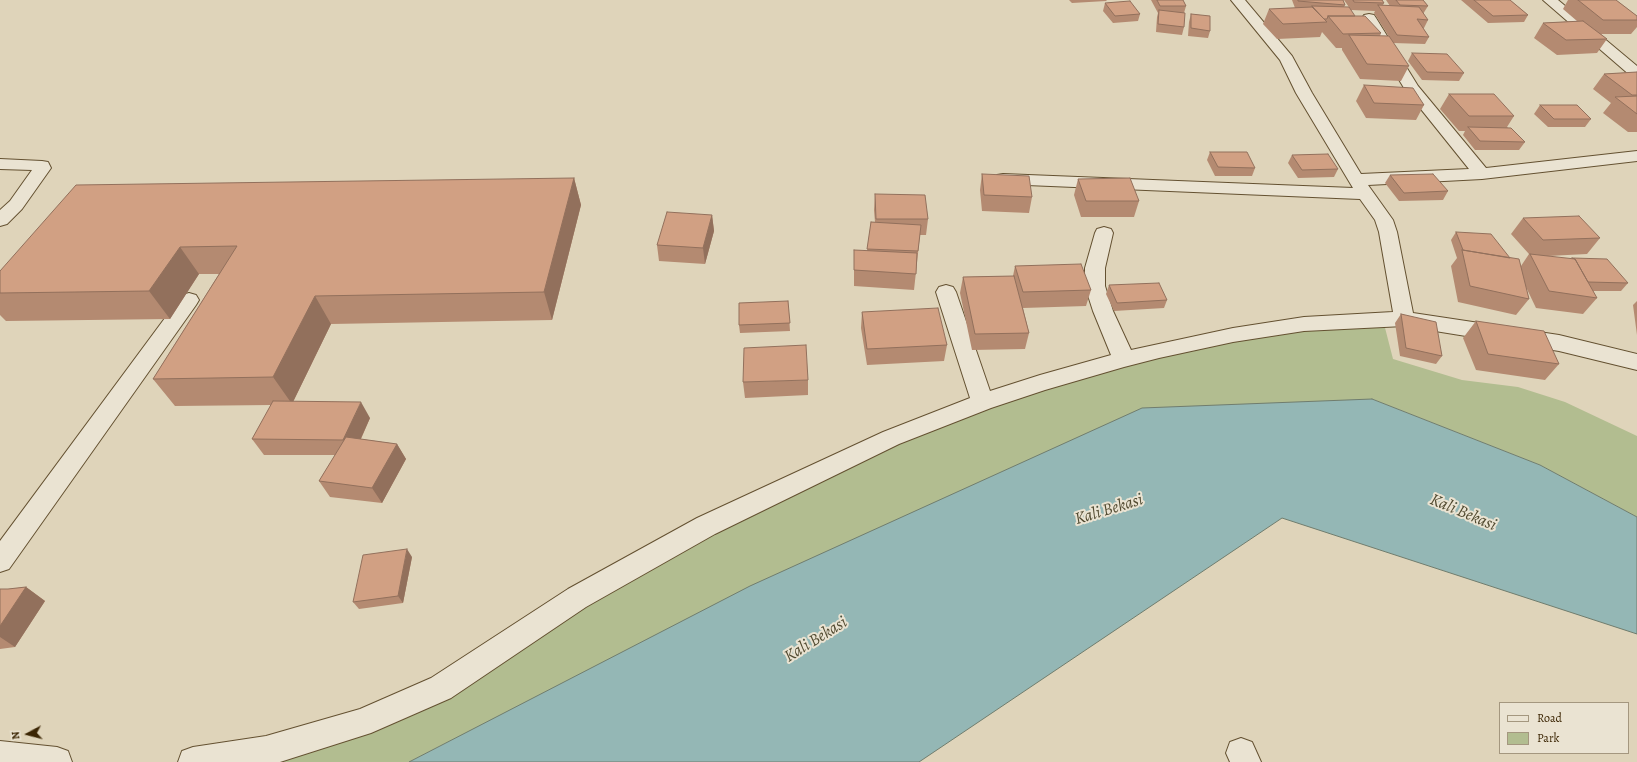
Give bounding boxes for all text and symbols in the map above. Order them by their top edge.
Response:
water label: Kali Bekasi [1072,490,1146,530]
water label: Kali Bekasi [1427,490,1499,536]
water label: Kali Bekasi [781,613,851,667]
legend [1499,702,1629,754]
text: Road [1537,710,1562,726]
north arrow [8,714,48,754]
text: Park [1537,730,1560,746]
text: N [8,731,24,740]

